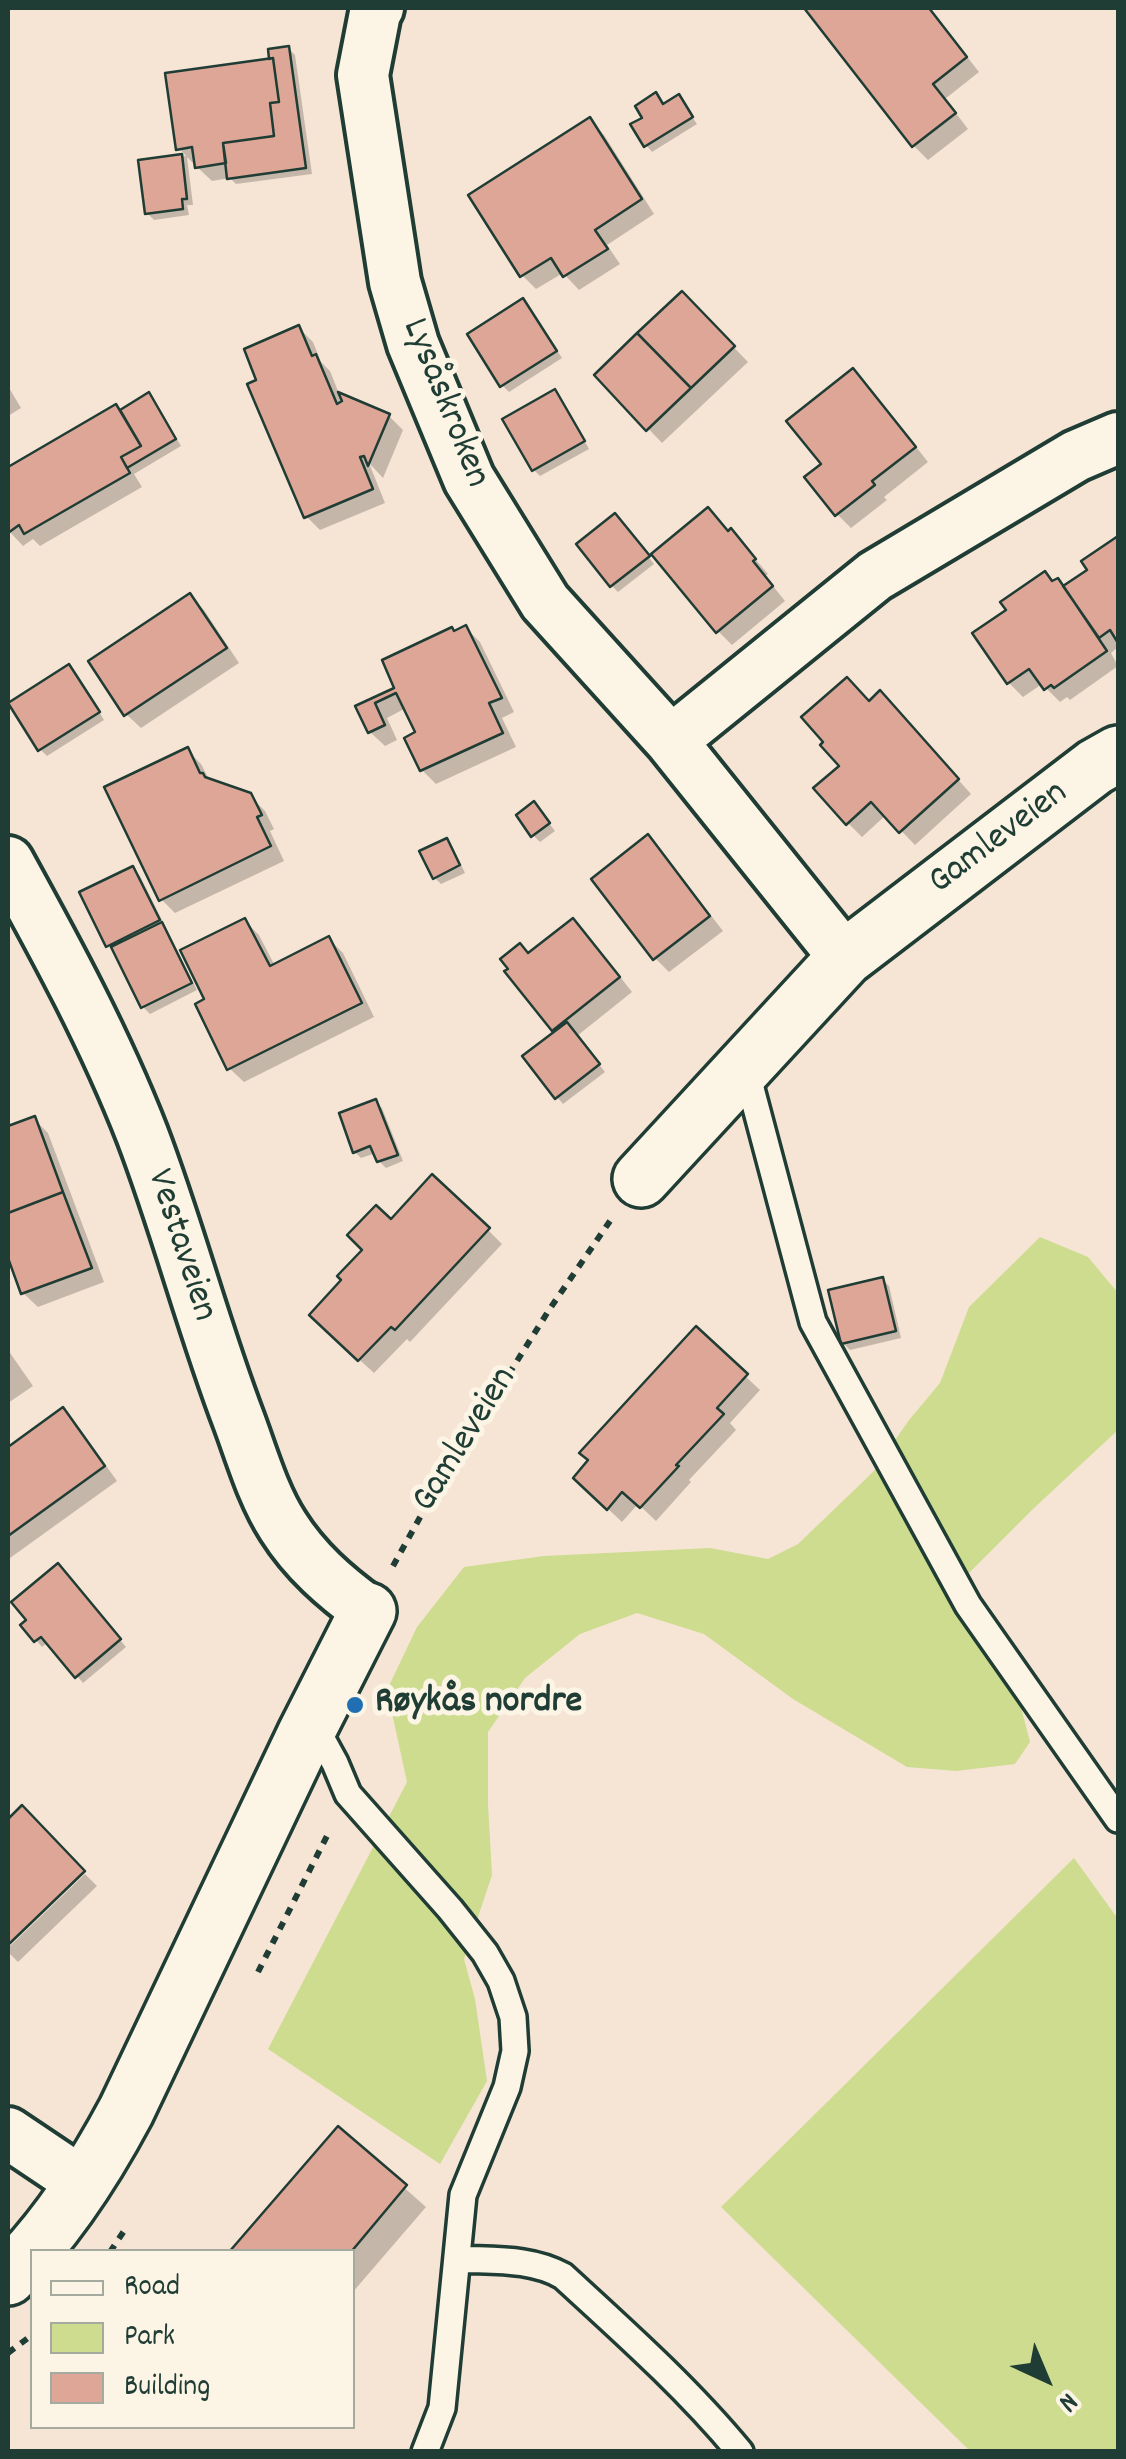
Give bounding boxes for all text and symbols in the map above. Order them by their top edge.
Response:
street label: Lysåskroken [388,313,498,495]
street label: Gamleveien [921,773,1079,907]
street label: Vestaveien [133,1164,225,1328]
street label: Gamleveien [405,1360,529,1522]
place label: Røykås nordre [375,1682,582,1728]
marker: Røykås nordre [344,1694,366,1716]
legend [30,2249,355,2429]
text: Road [124,2267,180,2310]
text: Park [124,2317,175,2360]
north arrow [996,2329,1096,2429]
text: Building [124,2367,210,2410]
text: N [1048,2381,1086,2420]

